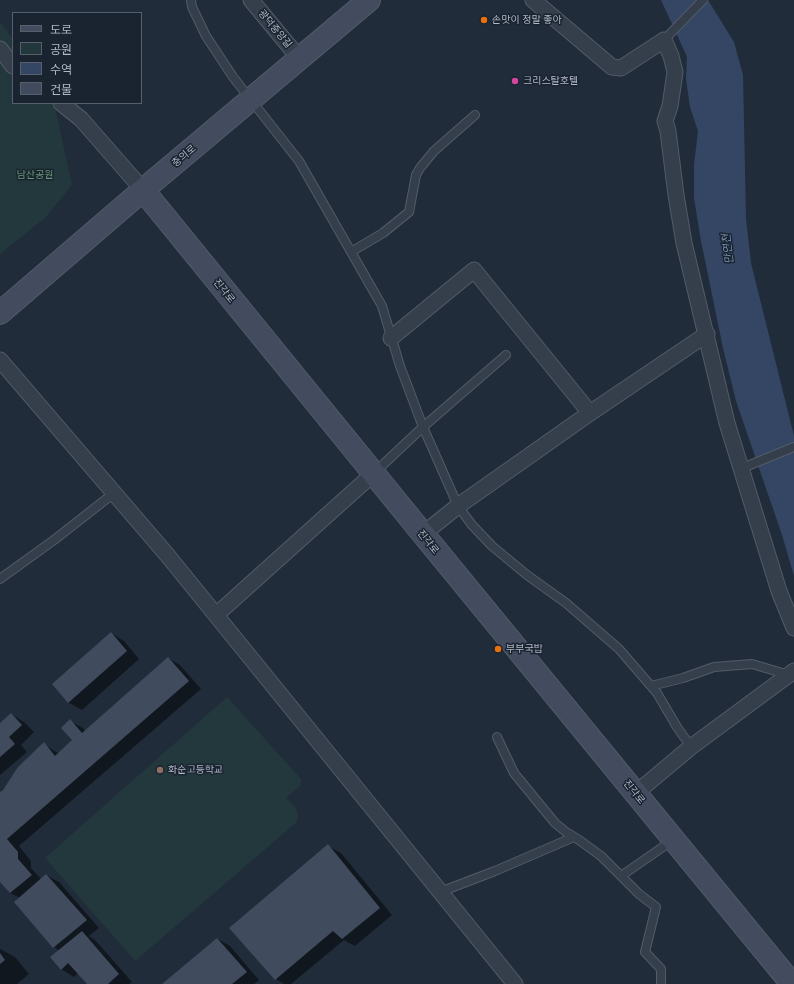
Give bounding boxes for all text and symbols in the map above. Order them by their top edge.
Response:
street label: 광덕중앙길 [256,8,294,50]
legend [12,12,142,104]
place label: 손맛이 정말 좋아 [492,14,562,26]
marker: 손맛이 정말 좋아 [479,15,489,25]
text: 도로 [50,22,72,37]
text: 공원 [50,42,72,57]
text: 수역 [50,62,72,77]
place label: 크리스탈호텔 [523,75,578,87]
marker: 크리스탈호텔 [510,76,520,86]
text: 건물 [50,82,72,97]
street label: 충의로 [170,143,198,169]
park label: 남산공원 [17,169,53,181]
water label: 만연천 [720,233,736,265]
street label: 진각로 [211,276,237,306]
street label: 진각로 [415,527,441,557]
place label: 부부국밥 [506,643,543,655]
marker: 부부국밥 [493,644,503,654]
place label: 화순고등학교 [168,764,223,776]
marker: 화순고등학교 [155,765,165,775]
street label: 진각로 [621,777,647,807]

